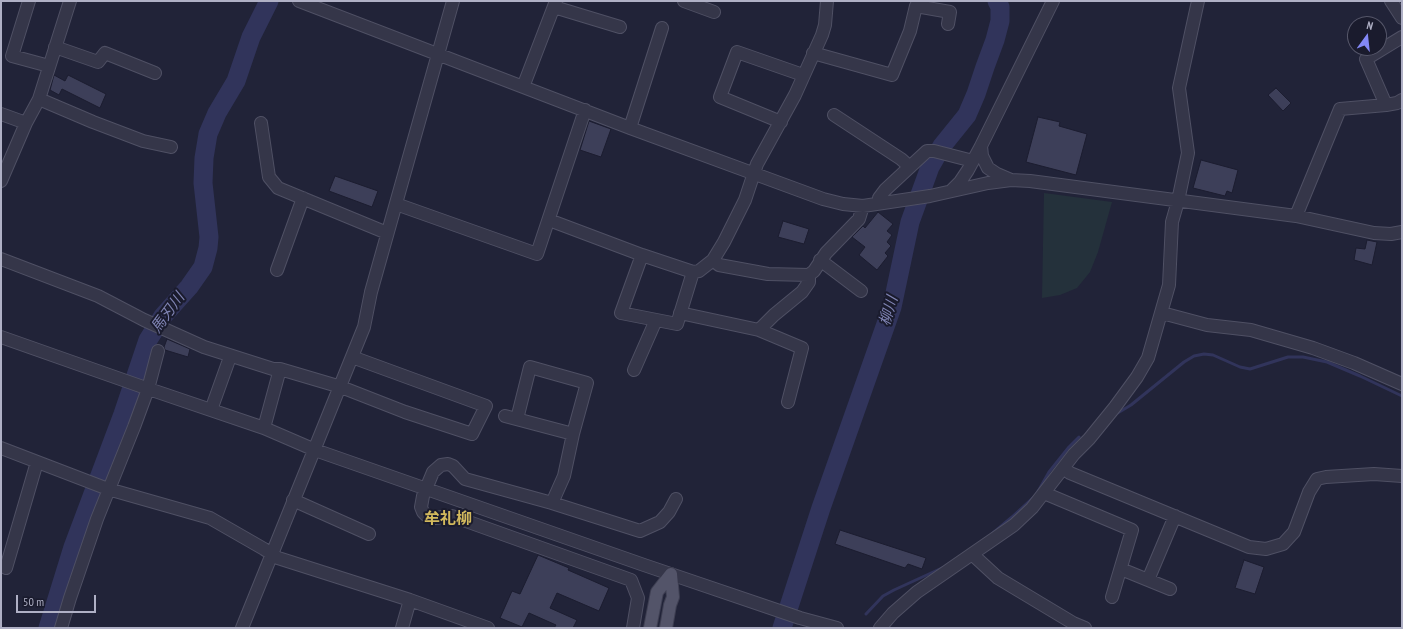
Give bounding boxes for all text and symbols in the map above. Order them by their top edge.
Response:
north arrow [1347,16,1387,56]
text: N [1365,18,1375,33]
water label: 馬刃川 [147,290,189,336]
water label: 柳川 [876,294,902,328]
district label: 牟礼柳 [424,509,472,529]
scale bar [18,587,98,613]
text: 50 m [23,594,44,609]

